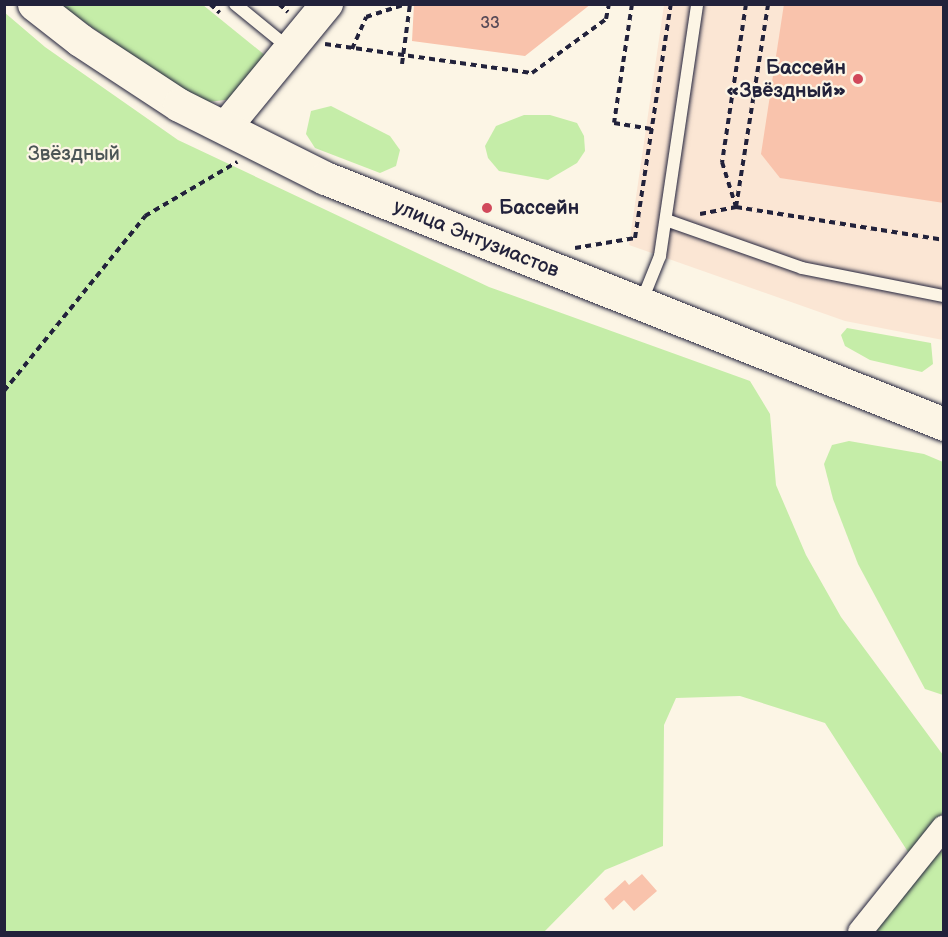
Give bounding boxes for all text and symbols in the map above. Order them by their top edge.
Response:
house number: 33 [480,14,500,34]
place label: Бассейн «Звёздный» [726,56,846,103]
marker: Бассейн «Звёздный» [851,72,865,86]
park label: Звёздный [28,142,120,166]
street label: улица Энтузиастов [390,195,562,283]
place label: Бассейн [499,196,579,220]
marker: Бассейн [480,201,494,215]

